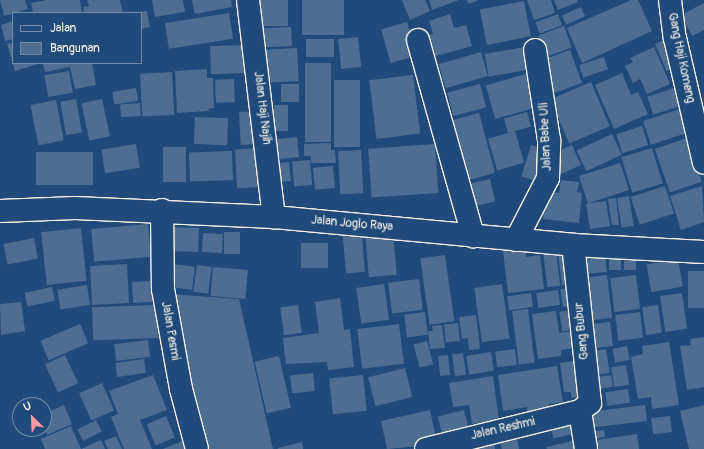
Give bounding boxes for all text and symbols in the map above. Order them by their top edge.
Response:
legend [12,12,142,64]
street label: Gang Haji Komeng [664,12,698,104]
text: Jalan [50,21,76,36]
text: Bangunan [50,41,100,56]
street label: Jalan Haji Najih [250,71,274,145]
street label: Jalan Babe Uli [537,102,555,172]
street label: Jalan Joglo Raya [310,213,394,235]
street label: Jalan Pesmi [158,300,182,362]
street label: Gang Bubur [572,302,592,360]
north arrow [12,397,52,437]
text: U [21,399,33,414]
street label: Jalan Reshmi [469,415,537,443]

